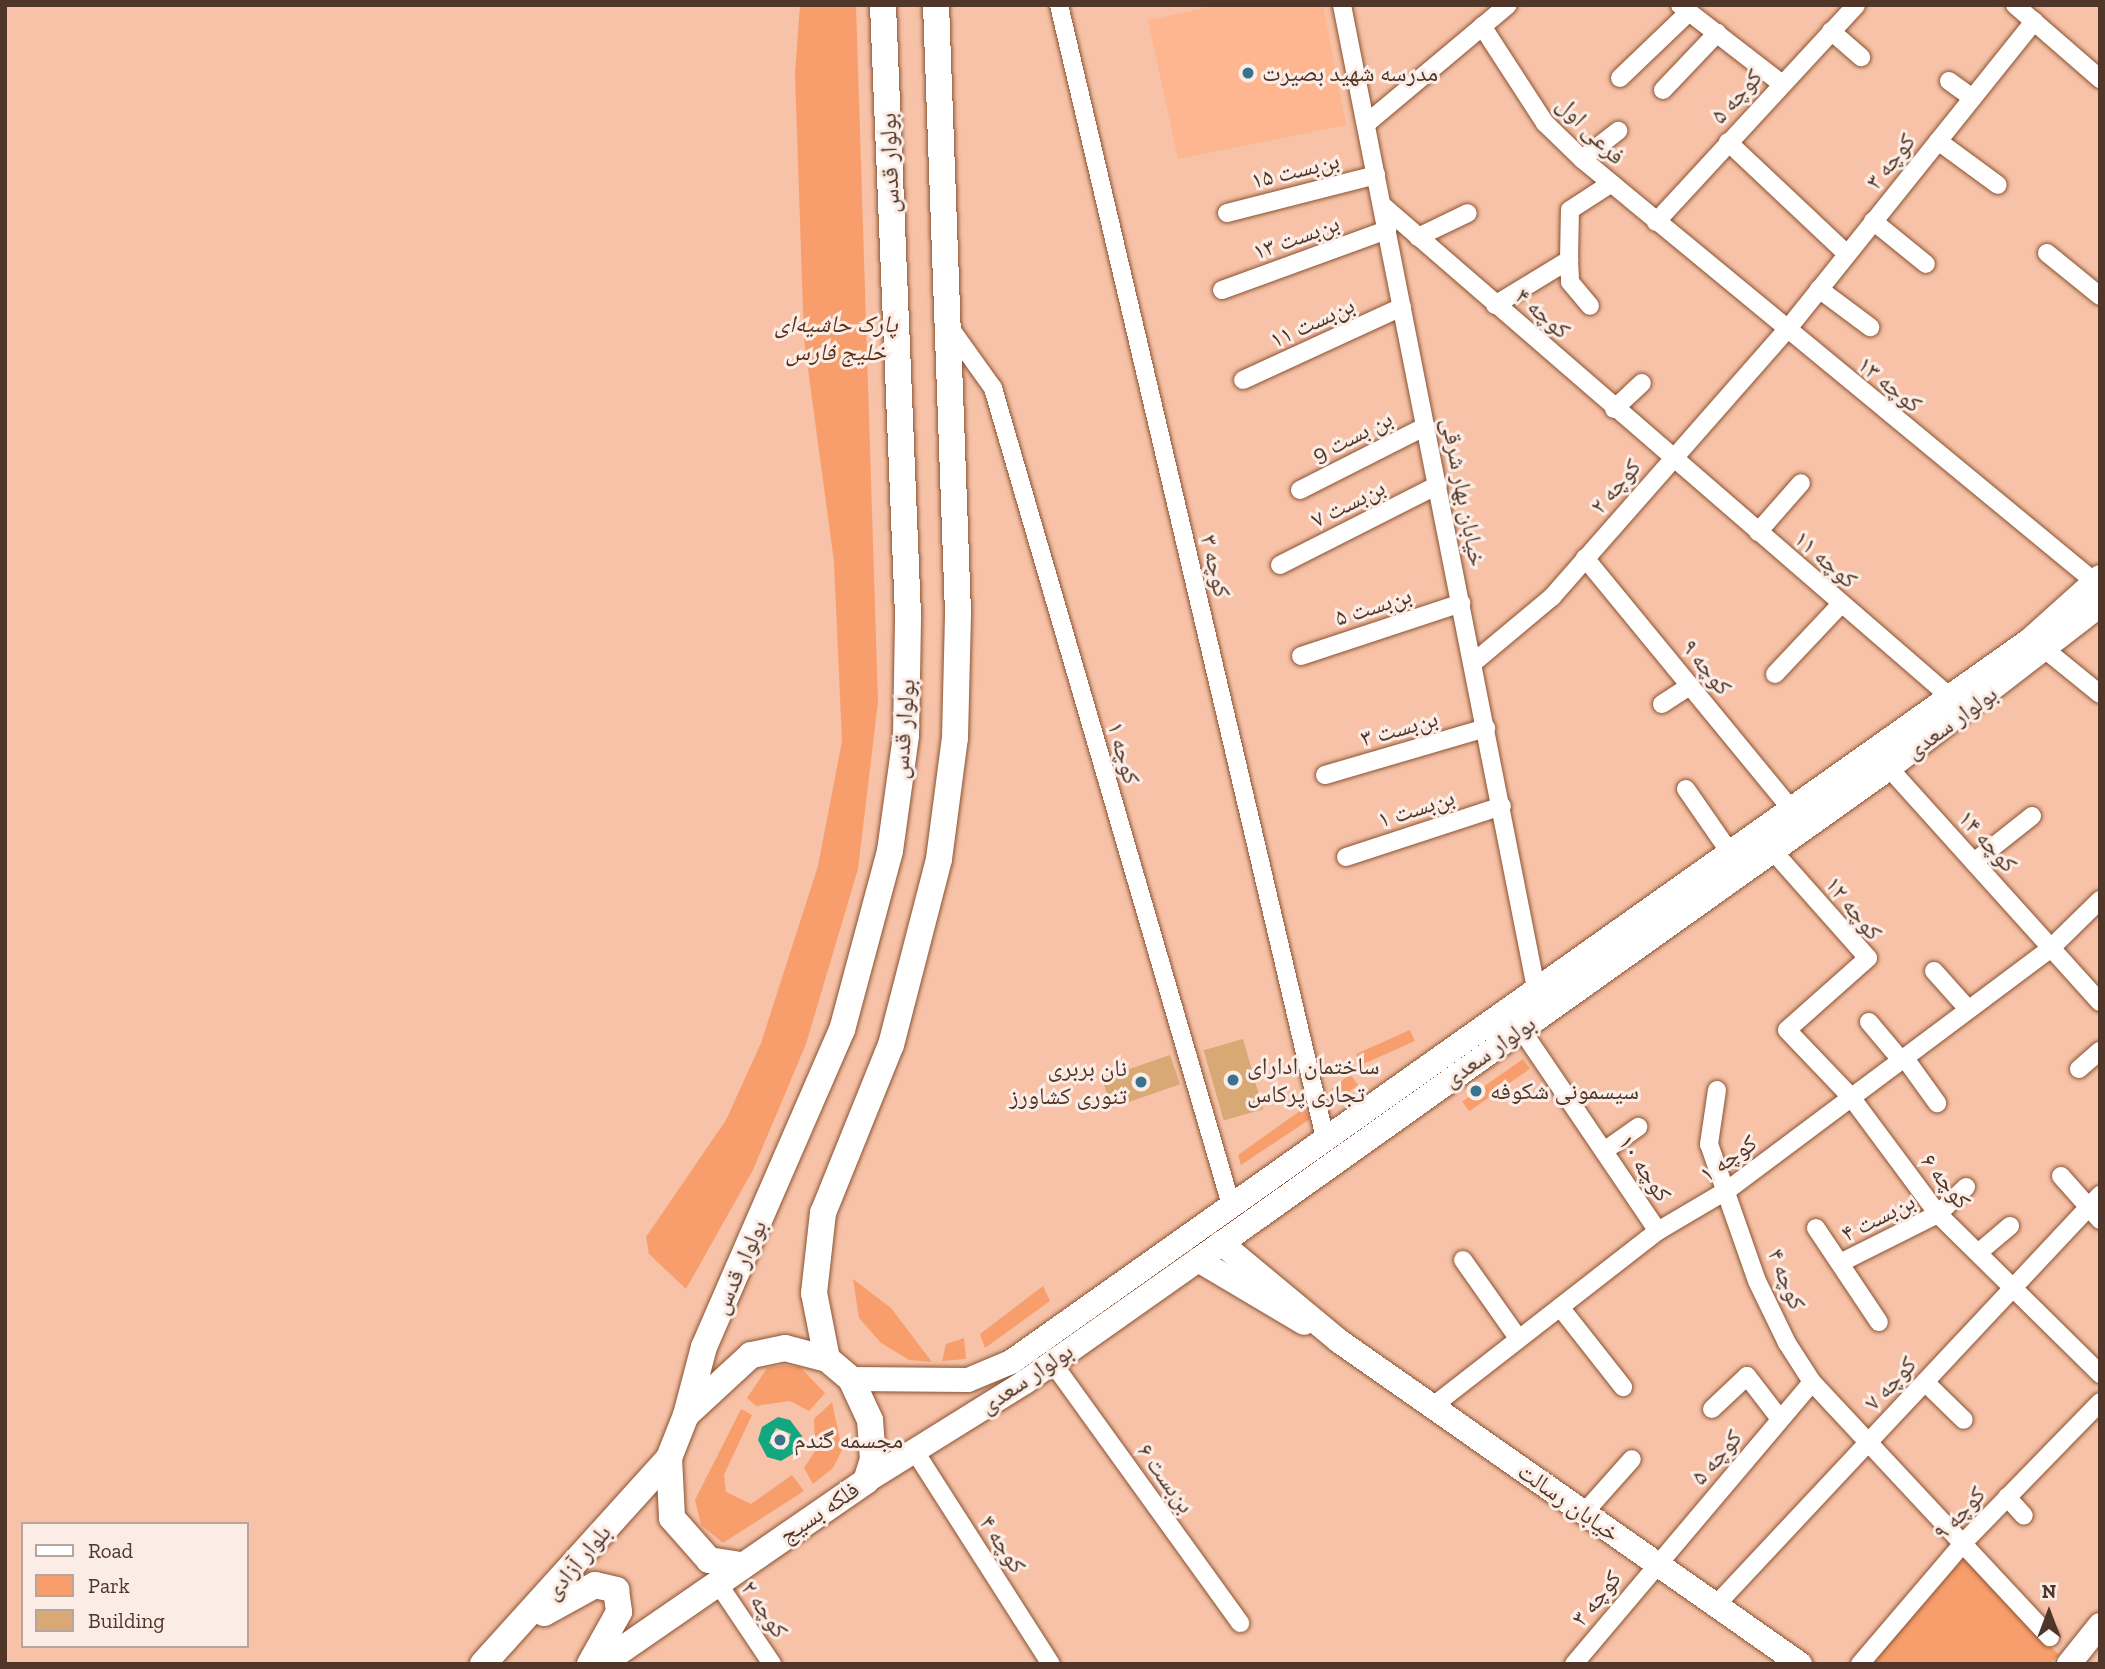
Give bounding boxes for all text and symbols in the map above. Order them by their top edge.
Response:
place label: مدرسه شهید بصیرت [1262,59,1438,87]
street label: کوچه ۵ [1704,63,1768,129]
marker: مدرسه شهید بصیرت [1240,65,1256,81]
street label: فرعی اول [1551,90,1631,170]
street label: بولوار قدس [873,112,905,214]
street label: کوچه ۳ [1859,127,1921,195]
street label: بن‌بست ۱۵ [1248,145,1342,195]
street label: بن‌بست ۱۳ [1249,208,1343,266]
street label: کوچه ۴ [1510,281,1576,345]
street label: بن‌بست ۱۱ [1265,290,1359,354]
park label: پارک حاشیه‌ای خلیج فارس [774,310,898,366]
street label: کوچه ۱۳ [1852,349,1928,419]
street label: بن بست 9 [1307,404,1397,468]
street label: خیابان بهار شرقی [1435,415,1493,569]
street label: کوچه ۲ [1583,453,1647,519]
street label: بن‌بست ۷ [1306,472,1390,534]
street label: کوچه ۱۱ [1789,524,1863,594]
street label: کوچه ۳ [1195,532,1237,600]
street label: بن‌بست ۵ [1331,580,1415,632]
street label: کوچه ۹ [1676,633,1738,701]
street label: بولوار قدس [885,678,921,780]
street label: بولوار سعدی [1899,679,2003,765]
street label: بن‌بست ۳ [1357,703,1441,753]
street label: کوچه ۱ [1101,718,1147,788]
street label: بن‌بست ۱ [1374,782,1458,834]
street label: کوچه ۱۴ [1952,804,2024,878]
street label: کوچه ۱۲ [1819,870,1889,946]
street label: بولوار سعدی [1437,1009,1541,1093]
place label: ساختمان ادارای تجاری پرکاس [1247,1052,1379,1108]
place label: نان بربری تنوری کشاورز [1009,1054,1127,1110]
marker: ساختمان ادارای تجاری پرکاس [1225,1072,1241,1088]
marker: نان بربری تنوری کشاورز [1133,1074,1149,1090]
place label: سیسمونی شکوفه [1490,1077,1639,1105]
marker: سیسمونی شکوفه [1468,1083,1484,1099]
street label: کوچه ۱ [1694,1128,1762,1188]
street label: کوچه ۱۰ [1612,1129,1678,1207]
street label: کوچه ۶ [1915,1147,1977,1215]
street label: بن‌بست ۴ [1836,1186,1920,1248]
street label: بولوار قدس [705,1215,773,1319]
street label: کوچه ۴ [1762,1244,1812,1314]
street label: بولوار سعدی [974,1336,1078,1420]
street label: کوچه ۷ [1858,1350,1922,1416]
street label: کوچه ۵ [1684,1424,1748,1490]
place label: مجسمه گندم [794,1426,903,1454]
marker: مجسمه گندم [772,1432,788,1448]
street label: بن‌بست ۶ [1131,1438,1201,1518]
street label: خیابان رسالت [1512,1456,1626,1548]
street label: فلکه بسیج [773,1475,865,1549]
street label: کوچه ۹ [1927,1480,1991,1546]
street label: کوچه ۴ [974,1510,1032,1578]
street label: بلوار آزادی [537,1518,617,1606]
legend [21,1522,248,1648]
text: Road [88,1538,133,1563]
street label: کوچه ۳ [1565,1564,1627,1632]
text: Park [88,1573,130,1598]
street label: کوچه ۲ [735,1575,795,1643]
north arrow [2014,1578,2084,1648]
text: N [2042,1580,2056,1603]
text: Building [88,1608,165,1633]

